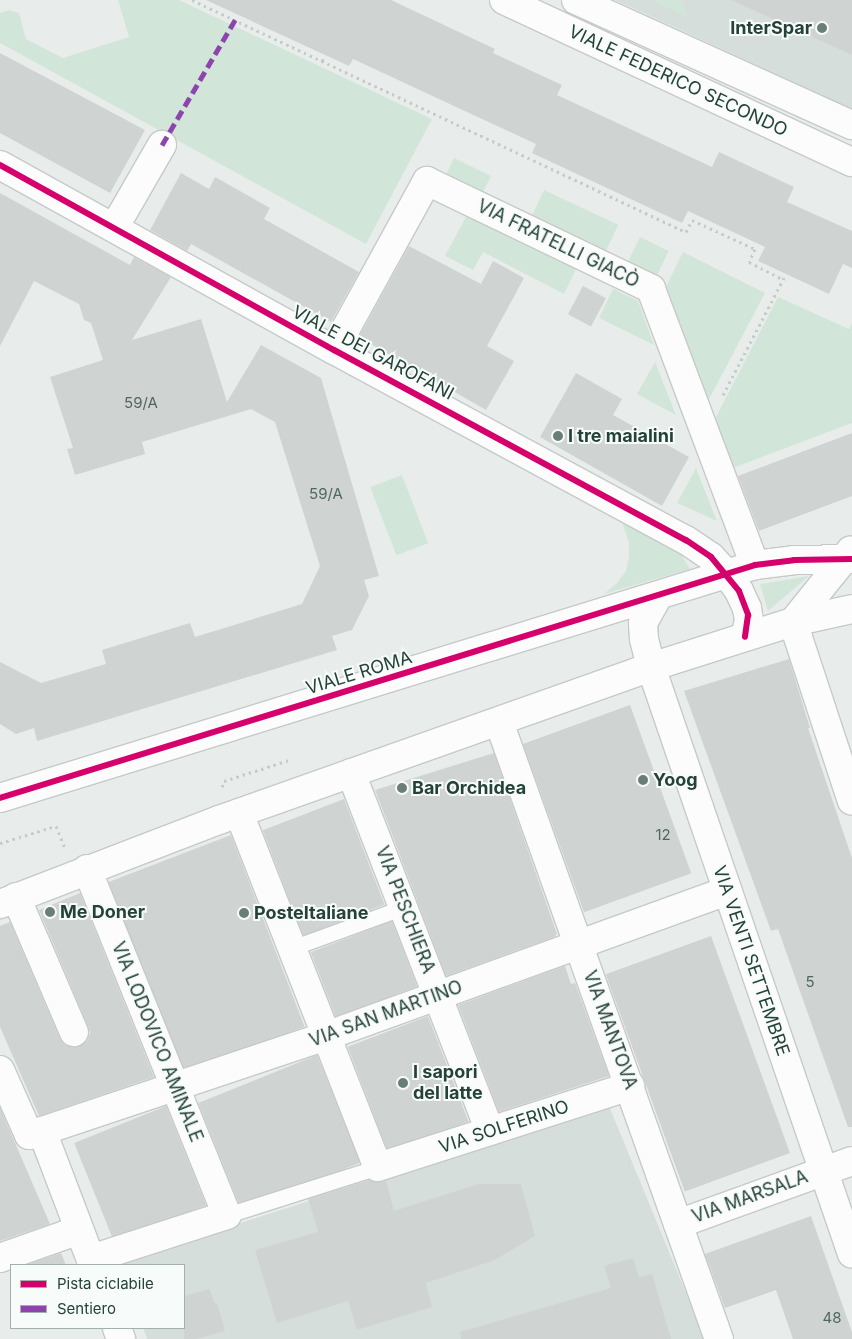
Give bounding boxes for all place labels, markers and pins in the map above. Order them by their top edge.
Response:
place label: InterSpar [730,17,812,39]
marker: InterSpar [816,22,828,34]
place label: I tre maialini [568,425,674,447]
marker: I tre maialini [552,430,564,442]
place label: Yoog [653,769,698,791]
marker: Yoog [637,774,649,786]
place label: Bar Orchidea [412,777,526,799]
marker: Bar Orchidea [396,782,408,794]
place label: Me Doner [60,901,145,923]
place label: PosteItaliane [254,902,368,924]
marker: Me Doner [44,906,56,918]
marker: PosteItaliane [238,907,250,919]
place label: I sapori del latte [413,1062,483,1104]
marker: I sapori del latte [397,1077,409,1089]

